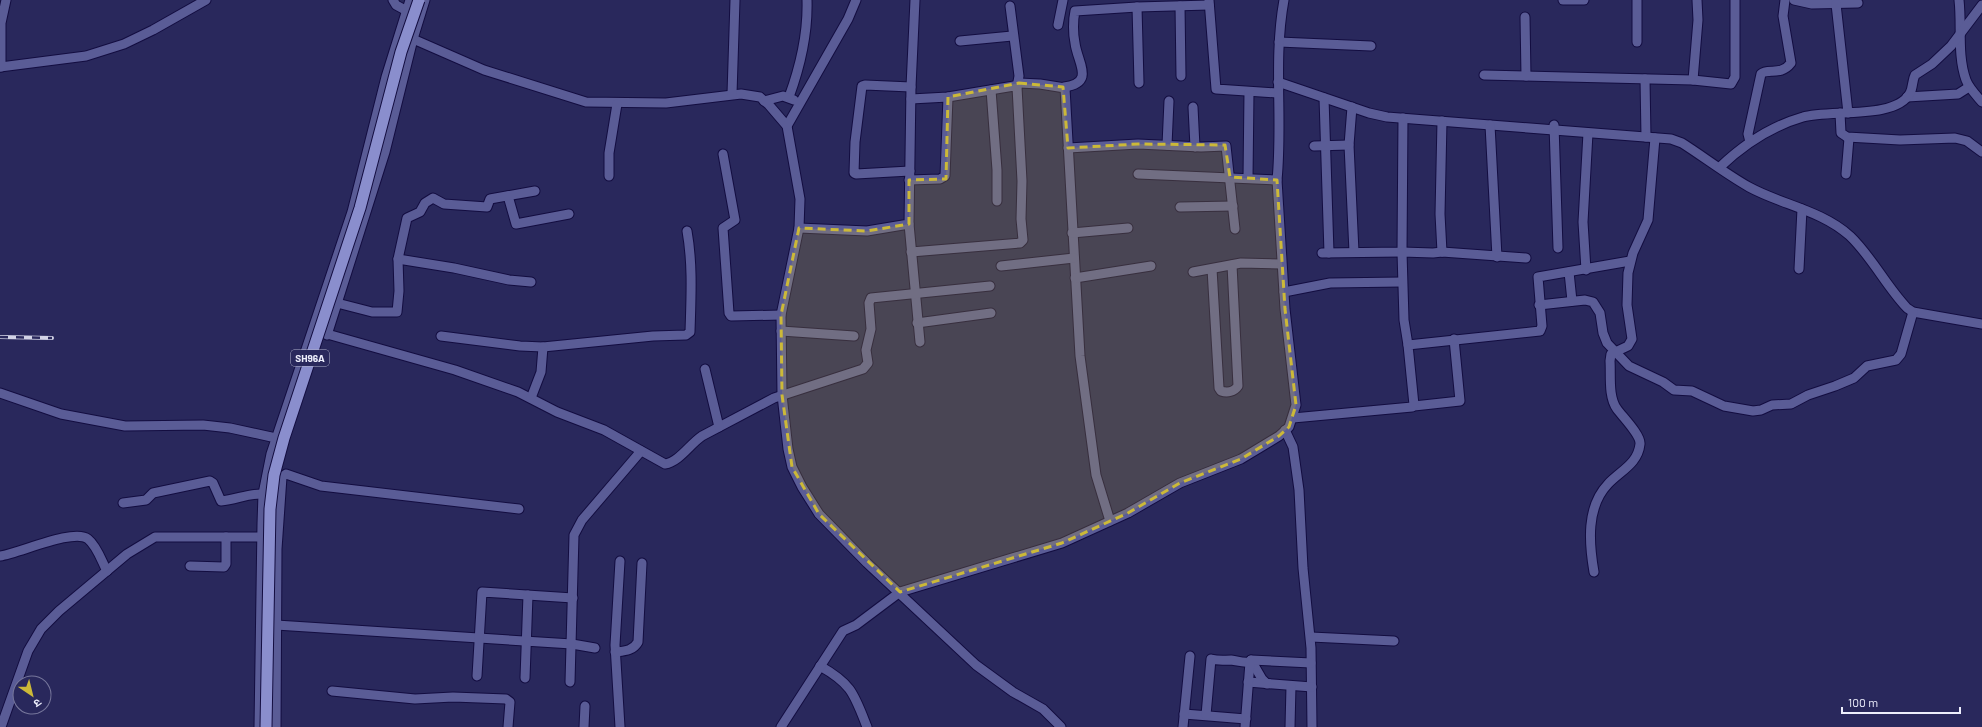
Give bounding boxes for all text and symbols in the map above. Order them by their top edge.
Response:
road number: SH96A [291,350,329,366]
north arrow [12,675,52,715]
scale bar [1842,689,1960,715]
text: 100 m [1848,695,1878,709]
text: उ [31,696,44,711]

